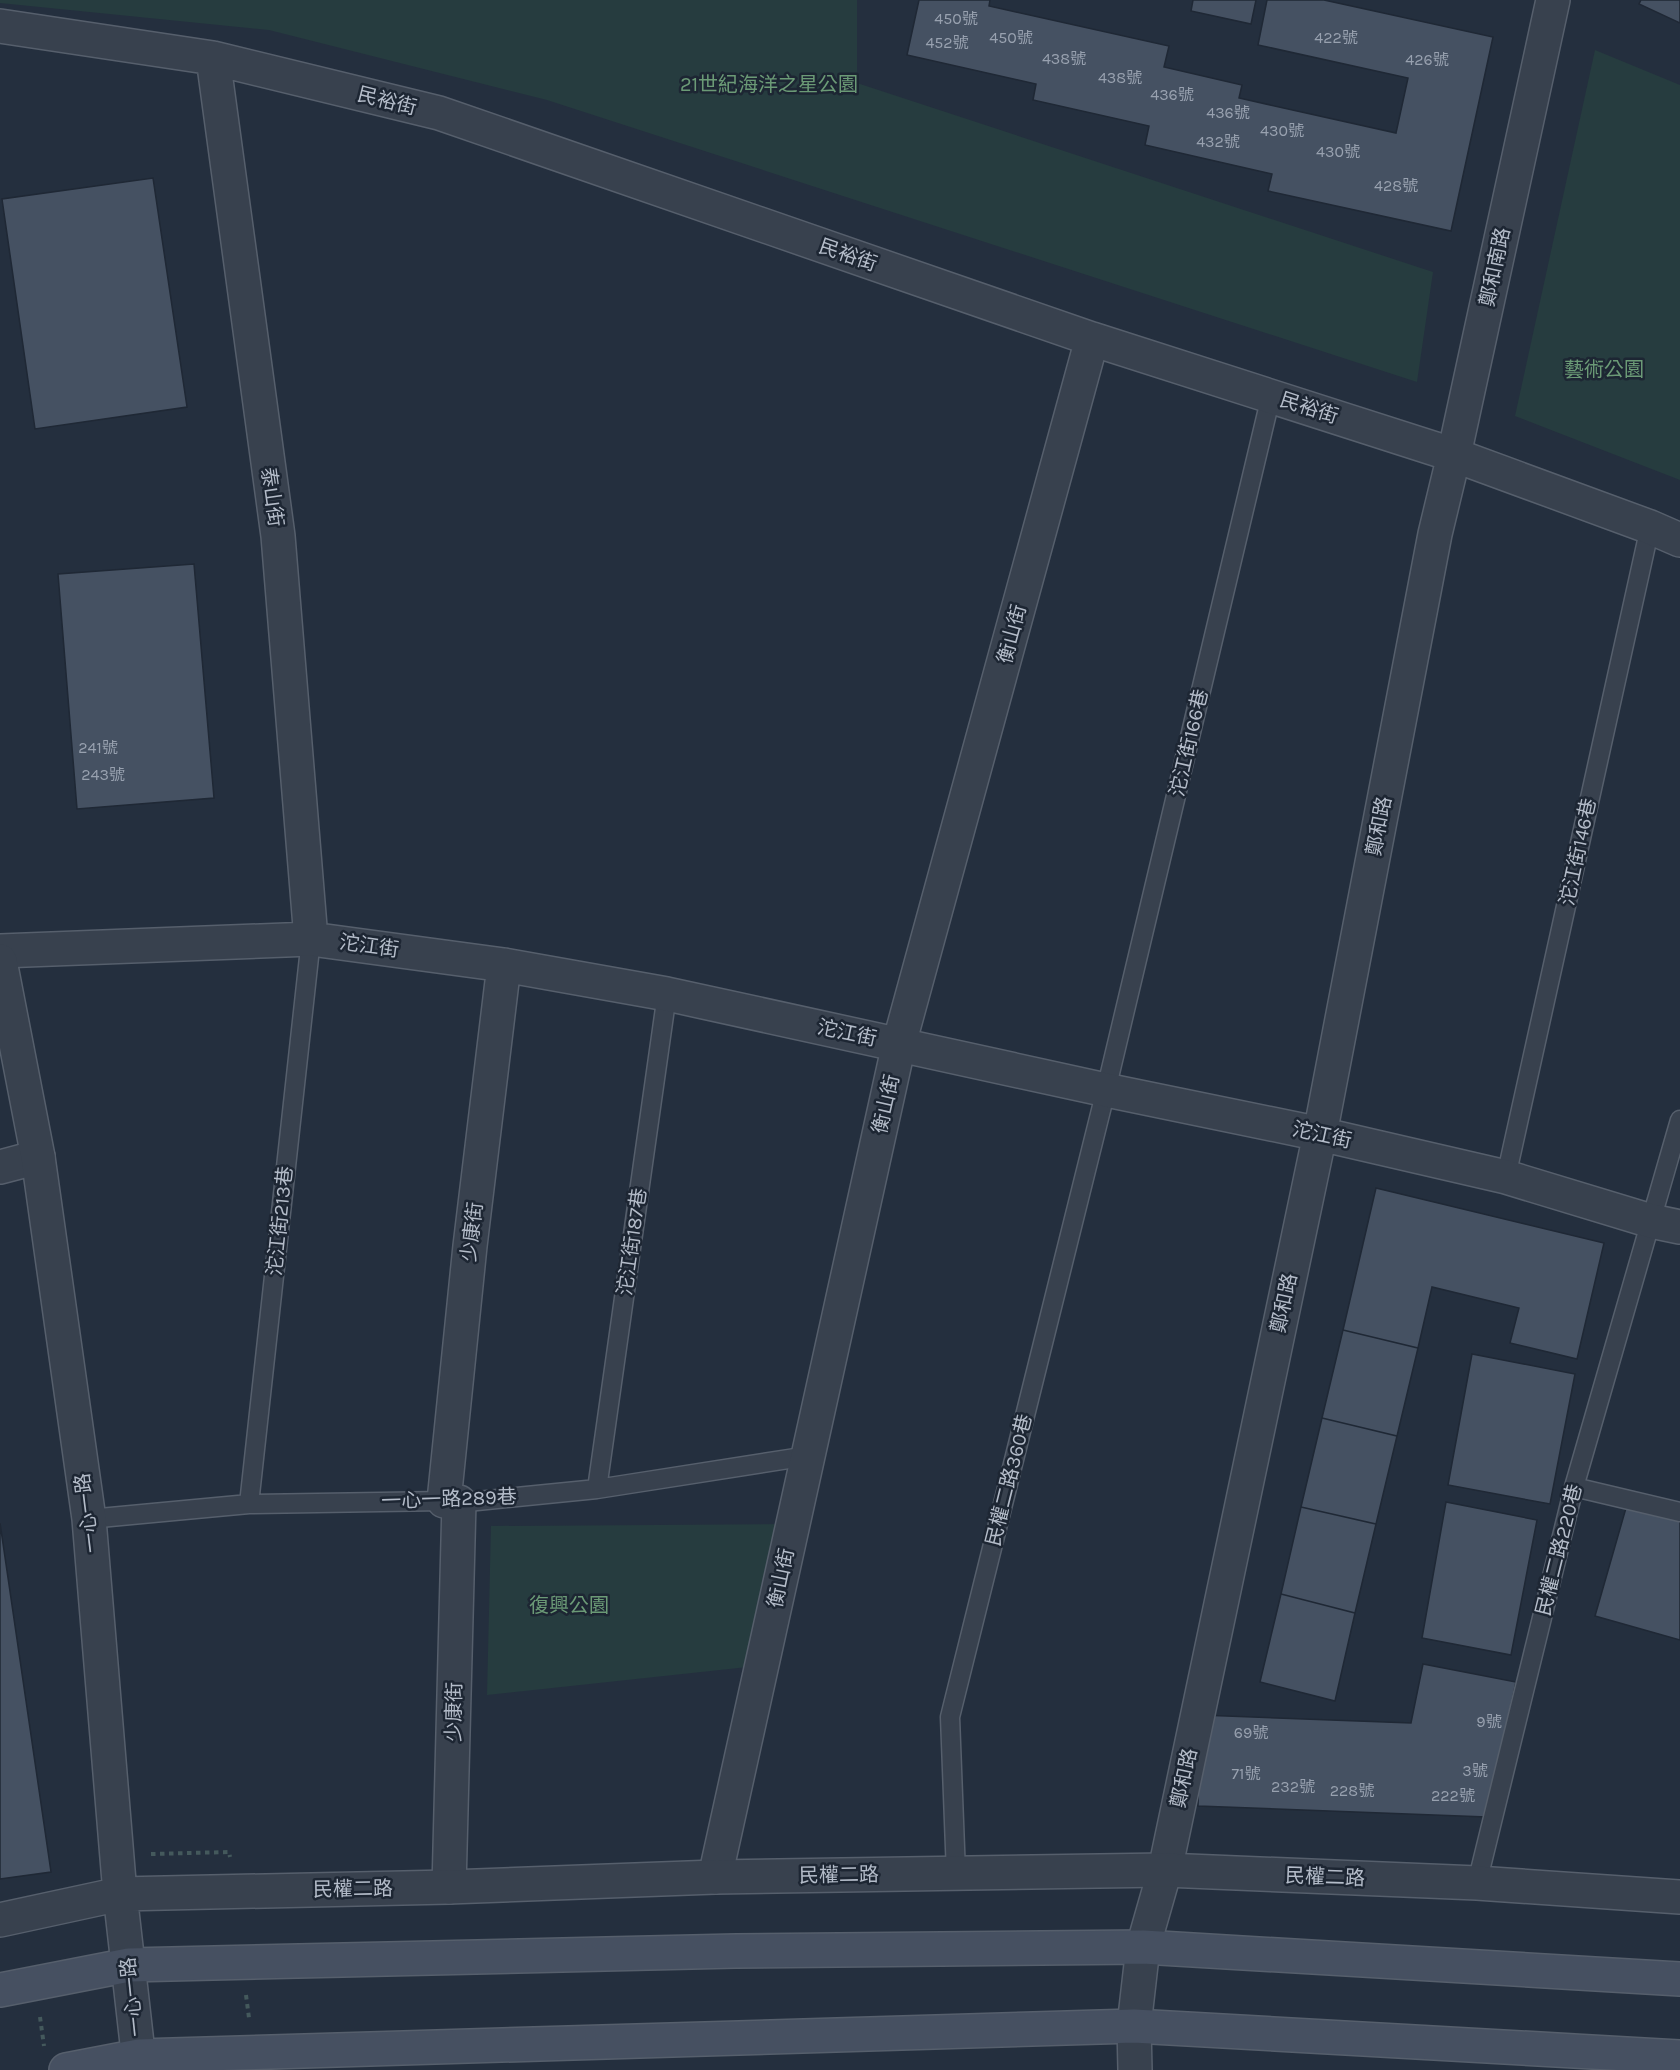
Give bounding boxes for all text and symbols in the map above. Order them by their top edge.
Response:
house number: 450號 [934,9,978,28]
house number: 450號 [989,28,1033,47]
house number: 422號 [1314,28,1358,47]
house number: 452號 [925,33,969,52]
house number: 438號 [1042,49,1086,68]
house number: 426號 [1405,50,1449,69]
house number: 438號 [1098,68,1142,87]
park label: 21世紀海洋之星公園 [680,73,858,96]
street label: 民裕街 [355,83,419,119]
house number: 436號 [1150,85,1194,104]
house number: 436號 [1206,103,1250,122]
house number: 430號 [1260,121,1304,140]
house number: 432號 [1196,132,1240,151]
house number: 430號 [1316,142,1360,161]
house number: 428號 [1374,176,1418,195]
street label: 鄭和南路 [1475,225,1515,309]
street label: 民裕街 [816,234,880,276]
park label: 藝術公園 [1564,358,1644,381]
street label: 民裕街 [1277,388,1341,428]
street label: 泰山街 [256,466,288,528]
street label: 衡山街 [993,602,1031,666]
street label: 沱江街166巷 [1165,687,1213,799]
house number: 241號 [78,738,118,757]
house number: 243號 [81,765,125,784]
street label: 鄭和路 [1362,794,1396,858]
street label: 沱江街146巷 [1555,796,1601,908]
street label: 沱江街 [338,930,400,962]
street label: 沱江街 [815,1016,879,1050]
street label: 衡山街 [868,1072,904,1136]
street label: 沱江街 [1290,1118,1354,1152]
street label: 沱江街213巷 [263,1165,297,1277]
street label: 沱江街187巷 [613,1187,651,1297]
street label: 少康街 [457,1201,487,1263]
street label: 鄭和路 [1267,1271,1301,1335]
street label: 民權二路360巷 [981,1412,1037,1548]
street label: 一心一路 [71,1472,103,1554]
street label: 民權二路220巷 [1532,1482,1586,1618]
street label: 一心一路289巷 [381,1485,517,1513]
street label: 衡山街 [764,1546,798,1610]
park label: 復興公園 [529,1594,609,1617]
street label: 少康街 [442,1682,466,1742]
house number: 9號 [1476,1712,1502,1731]
house number: 69號 [1234,1723,1268,1742]
street label: 鄭和路 [1167,1746,1201,1810]
house number: 3號 [1462,1761,1488,1780]
house number: 71號 [1232,1764,1260,1783]
house number: 232號 [1271,1777,1315,1796]
house number: 228號 [1330,1781,1374,1800]
house number: 222號 [1431,1786,1475,1805]
street label: 民權二路 [799,1863,879,1887]
street label: 民權二路 [1285,1864,1365,1890]
street label: 民權二路 [313,1877,393,1901]
street label: 一心一路 [116,1956,148,2038]

